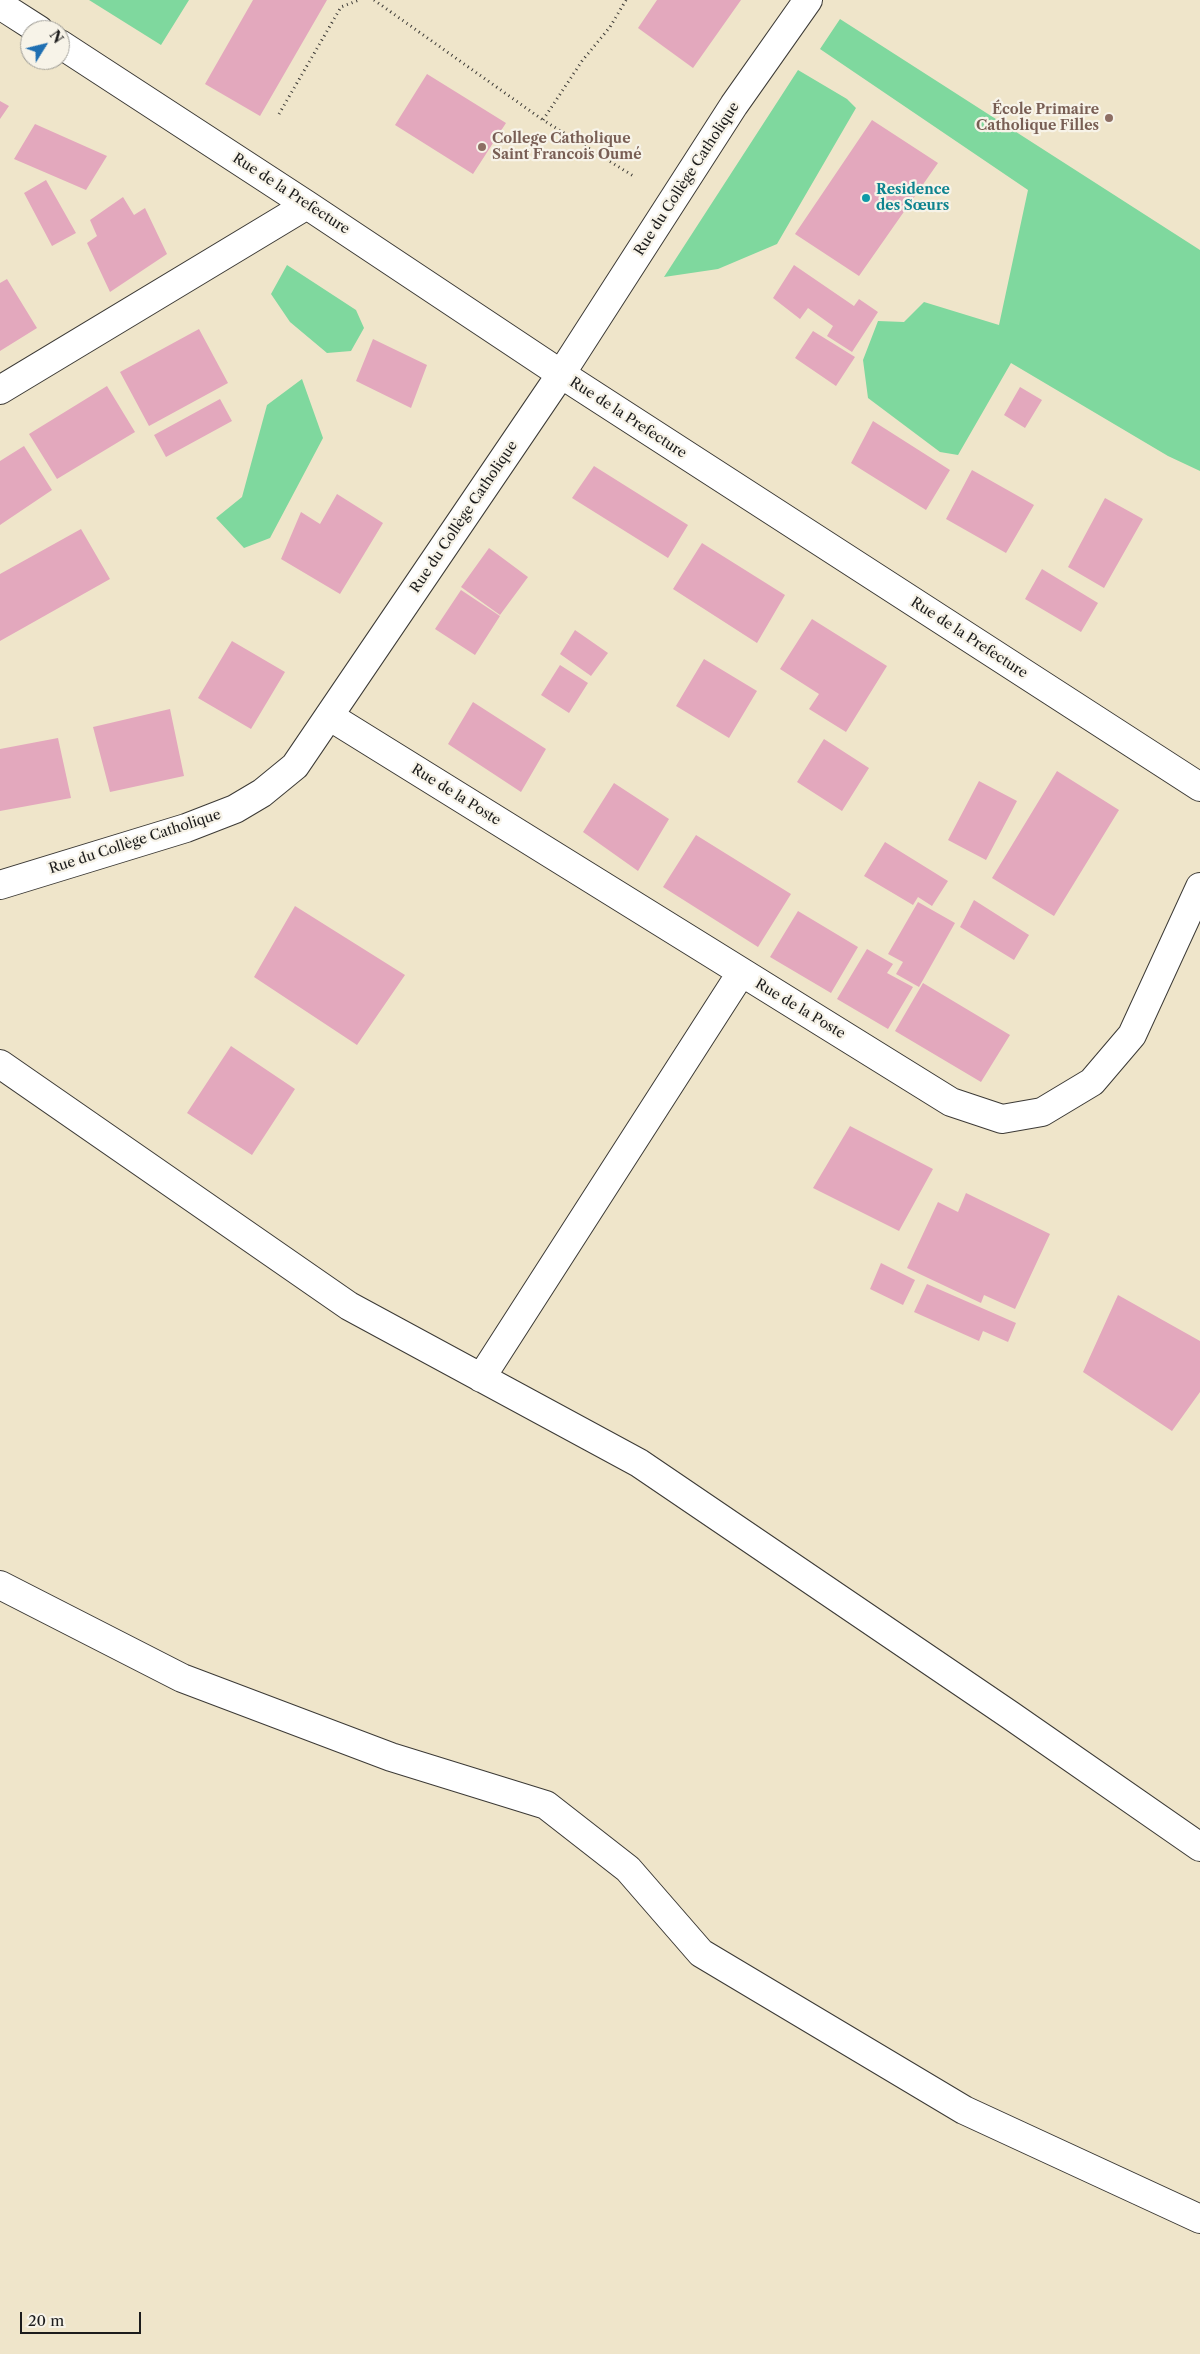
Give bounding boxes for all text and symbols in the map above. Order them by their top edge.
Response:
north arrow [20,20,70,70]
text: N [45,27,67,47]
street label: Rue du Collège Catholique [631,99,743,259]
place label: École Primaire Catholique Filles [976,102,1099,134]
marker: École Primaire Catholique Filles [1103,112,1115,124]
place label: College Catholique Saint Francois Oumé [492,131,642,164]
marker: College Catholique Saint Francois Oumé [476,141,488,153]
street label: Rue de la Prefecture [230,150,352,238]
place label: Residence des Sœurs [876,182,950,214]
marker: Residence des Sœurs [860,192,872,204]
street label: Rue de la Prefecture [567,374,689,462]
street label: Rue du Collège Catholique [407,438,521,596]
street label: Rue de la Prefecture [908,594,1030,682]
street label: Rue de la Poste [408,761,504,829]
street label: Rue du Collège Catholique [47,806,223,878]
street label: Rue de la Poste [752,976,848,1042]
scale bar [22,2302,144,2334]
text: 20 m [28,2311,64,2330]

